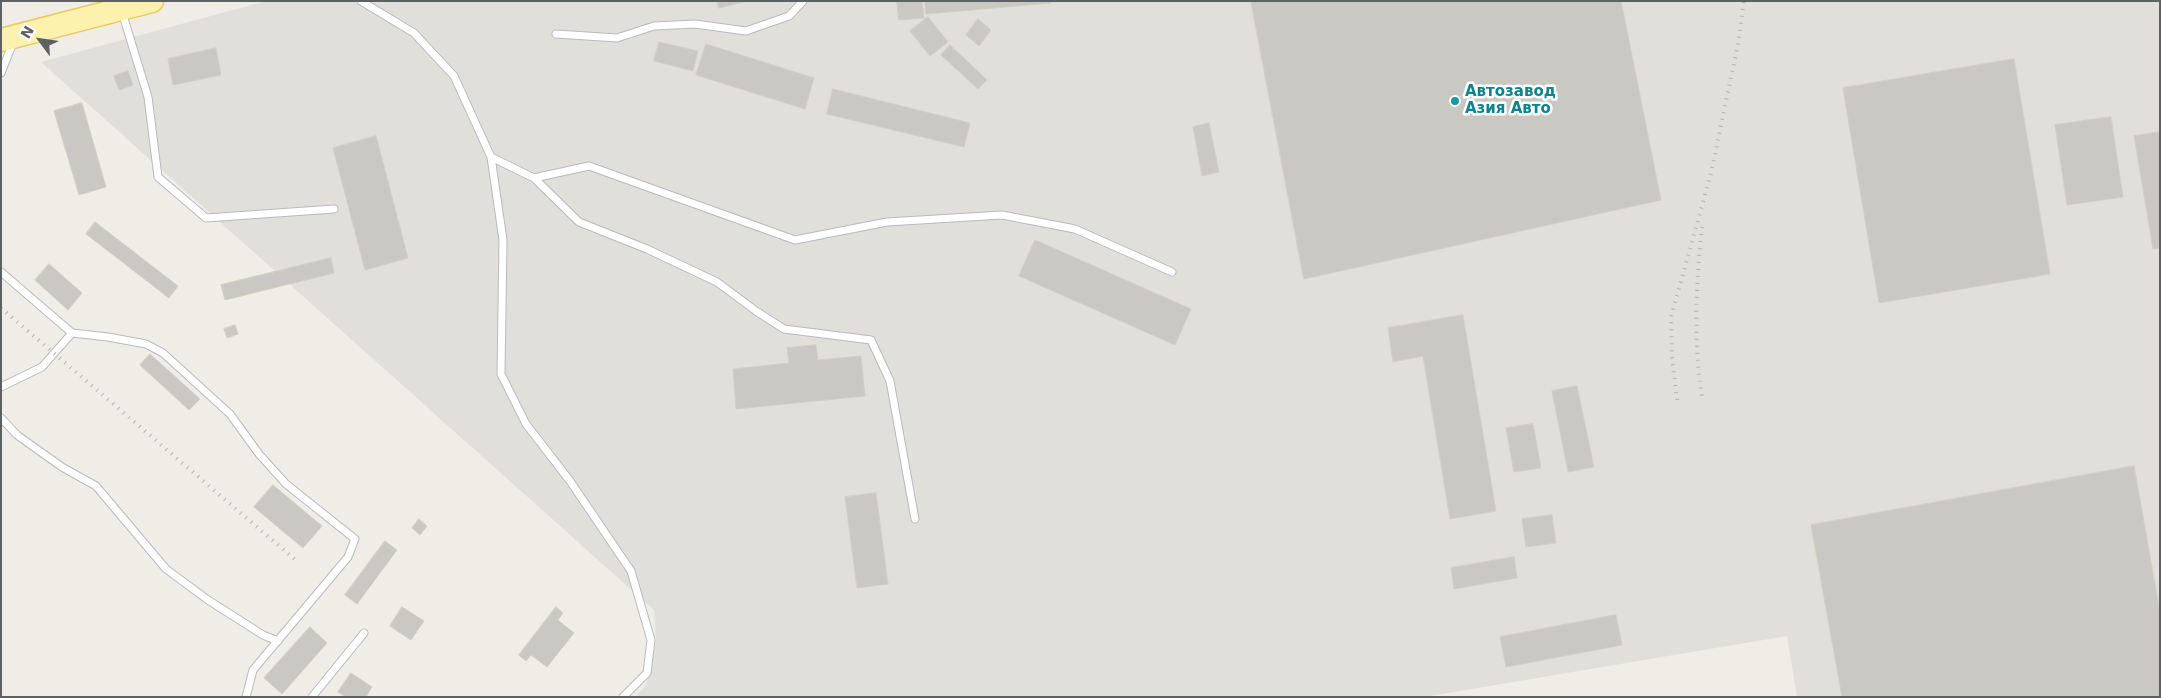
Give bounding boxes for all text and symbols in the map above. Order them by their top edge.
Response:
north arrow [15,15,65,65]
text: N [17,23,37,41]
place label: Автозавод Азия Авто [1465,83,1556,118]
marker: Автозавод Азия Авто [1449,95,1461,107]

